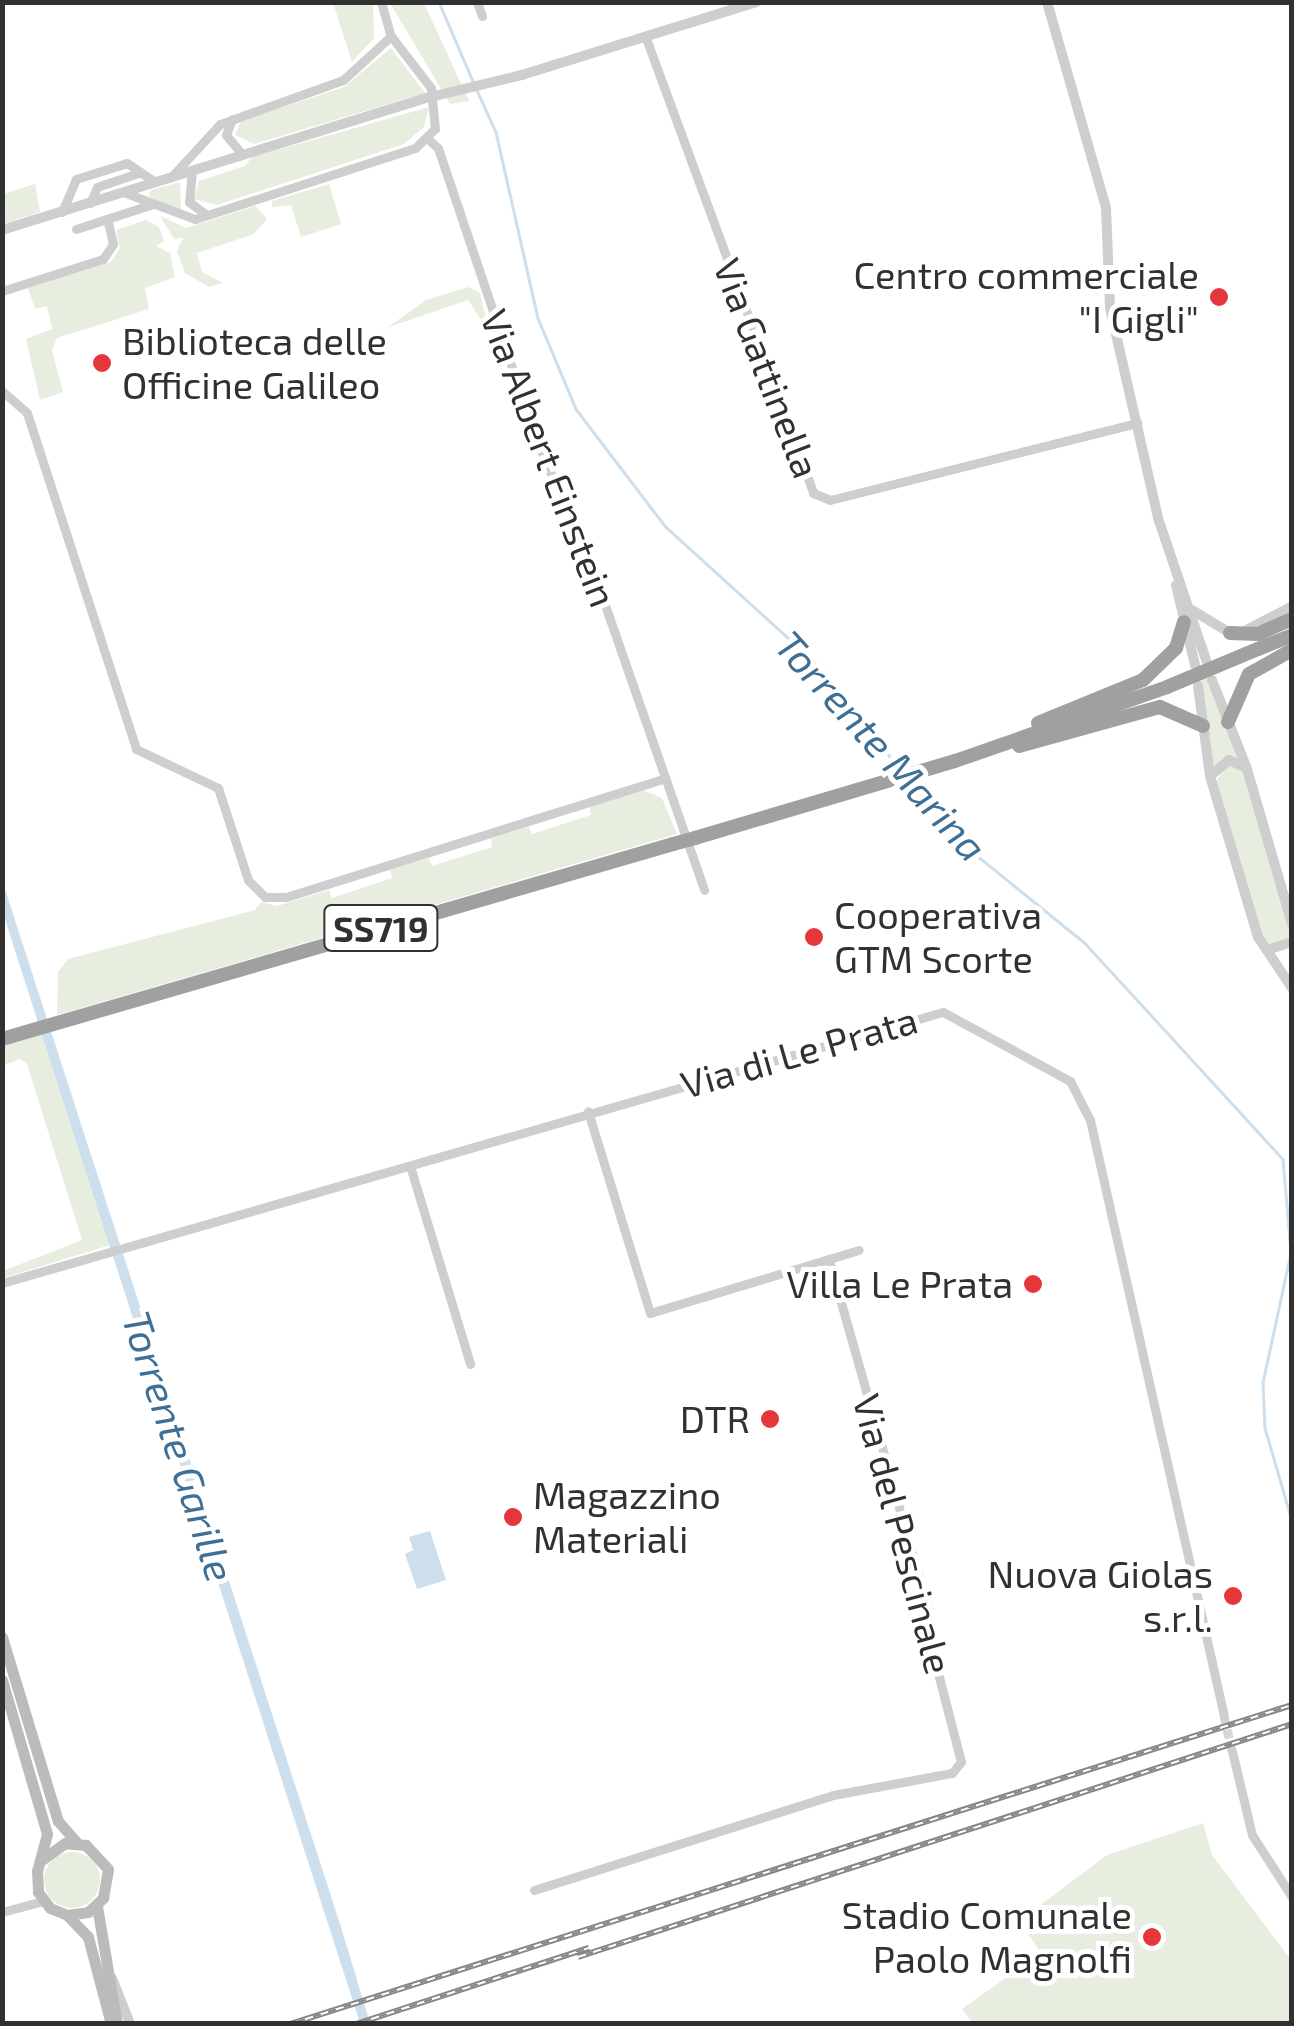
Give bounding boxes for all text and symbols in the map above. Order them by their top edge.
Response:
street label: Via Gattinella [704,252,830,484]
place label: Centro commerciale "I Gigli" [853,252,1199,342]
marker: Centro commerciale "I Gigli" [1208,286,1230,308]
street label: Via Albert Einstein [471,303,627,613]
place label: Biblioteca delle Officine Galileo [122,318,387,408]
marker: Biblioteca delle Officine Galileo [91,352,113,374]
water label: Torrente Marina [766,620,998,870]
place label: Cooperativa GTM Scorte [834,892,1042,982]
road number: SS719 [321,898,441,958]
marker: Cooperativa GTM Scorte [803,926,825,948]
street label: Via di Le Prata [676,996,922,1108]
place label: Villa Le Prata [786,1261,1013,1307]
marker: Villa Le Prata [1022,1273,1044,1295]
water label: Torrente Garille [114,1305,246,1587]
street label: Via del Pescinale [844,1389,962,1679]
place label: DTR [680,1396,750,1442]
marker: DTR [759,1408,781,1430]
place label: Magazzino Materiali [533,1472,721,1562]
marker: Magazzino Materiali [502,1506,524,1528]
place label: Nuova Giolas s.r.l. [988,1551,1213,1640]
marker: Nuova Giolas s.r.l. [1222,1585,1244,1607]
place label: Stadio Comunale Paolo Magnolfi [841,1892,1132,1982]
marker: Stadio Comunale Paolo Magnolfi [1141,1926,1163,1948]

